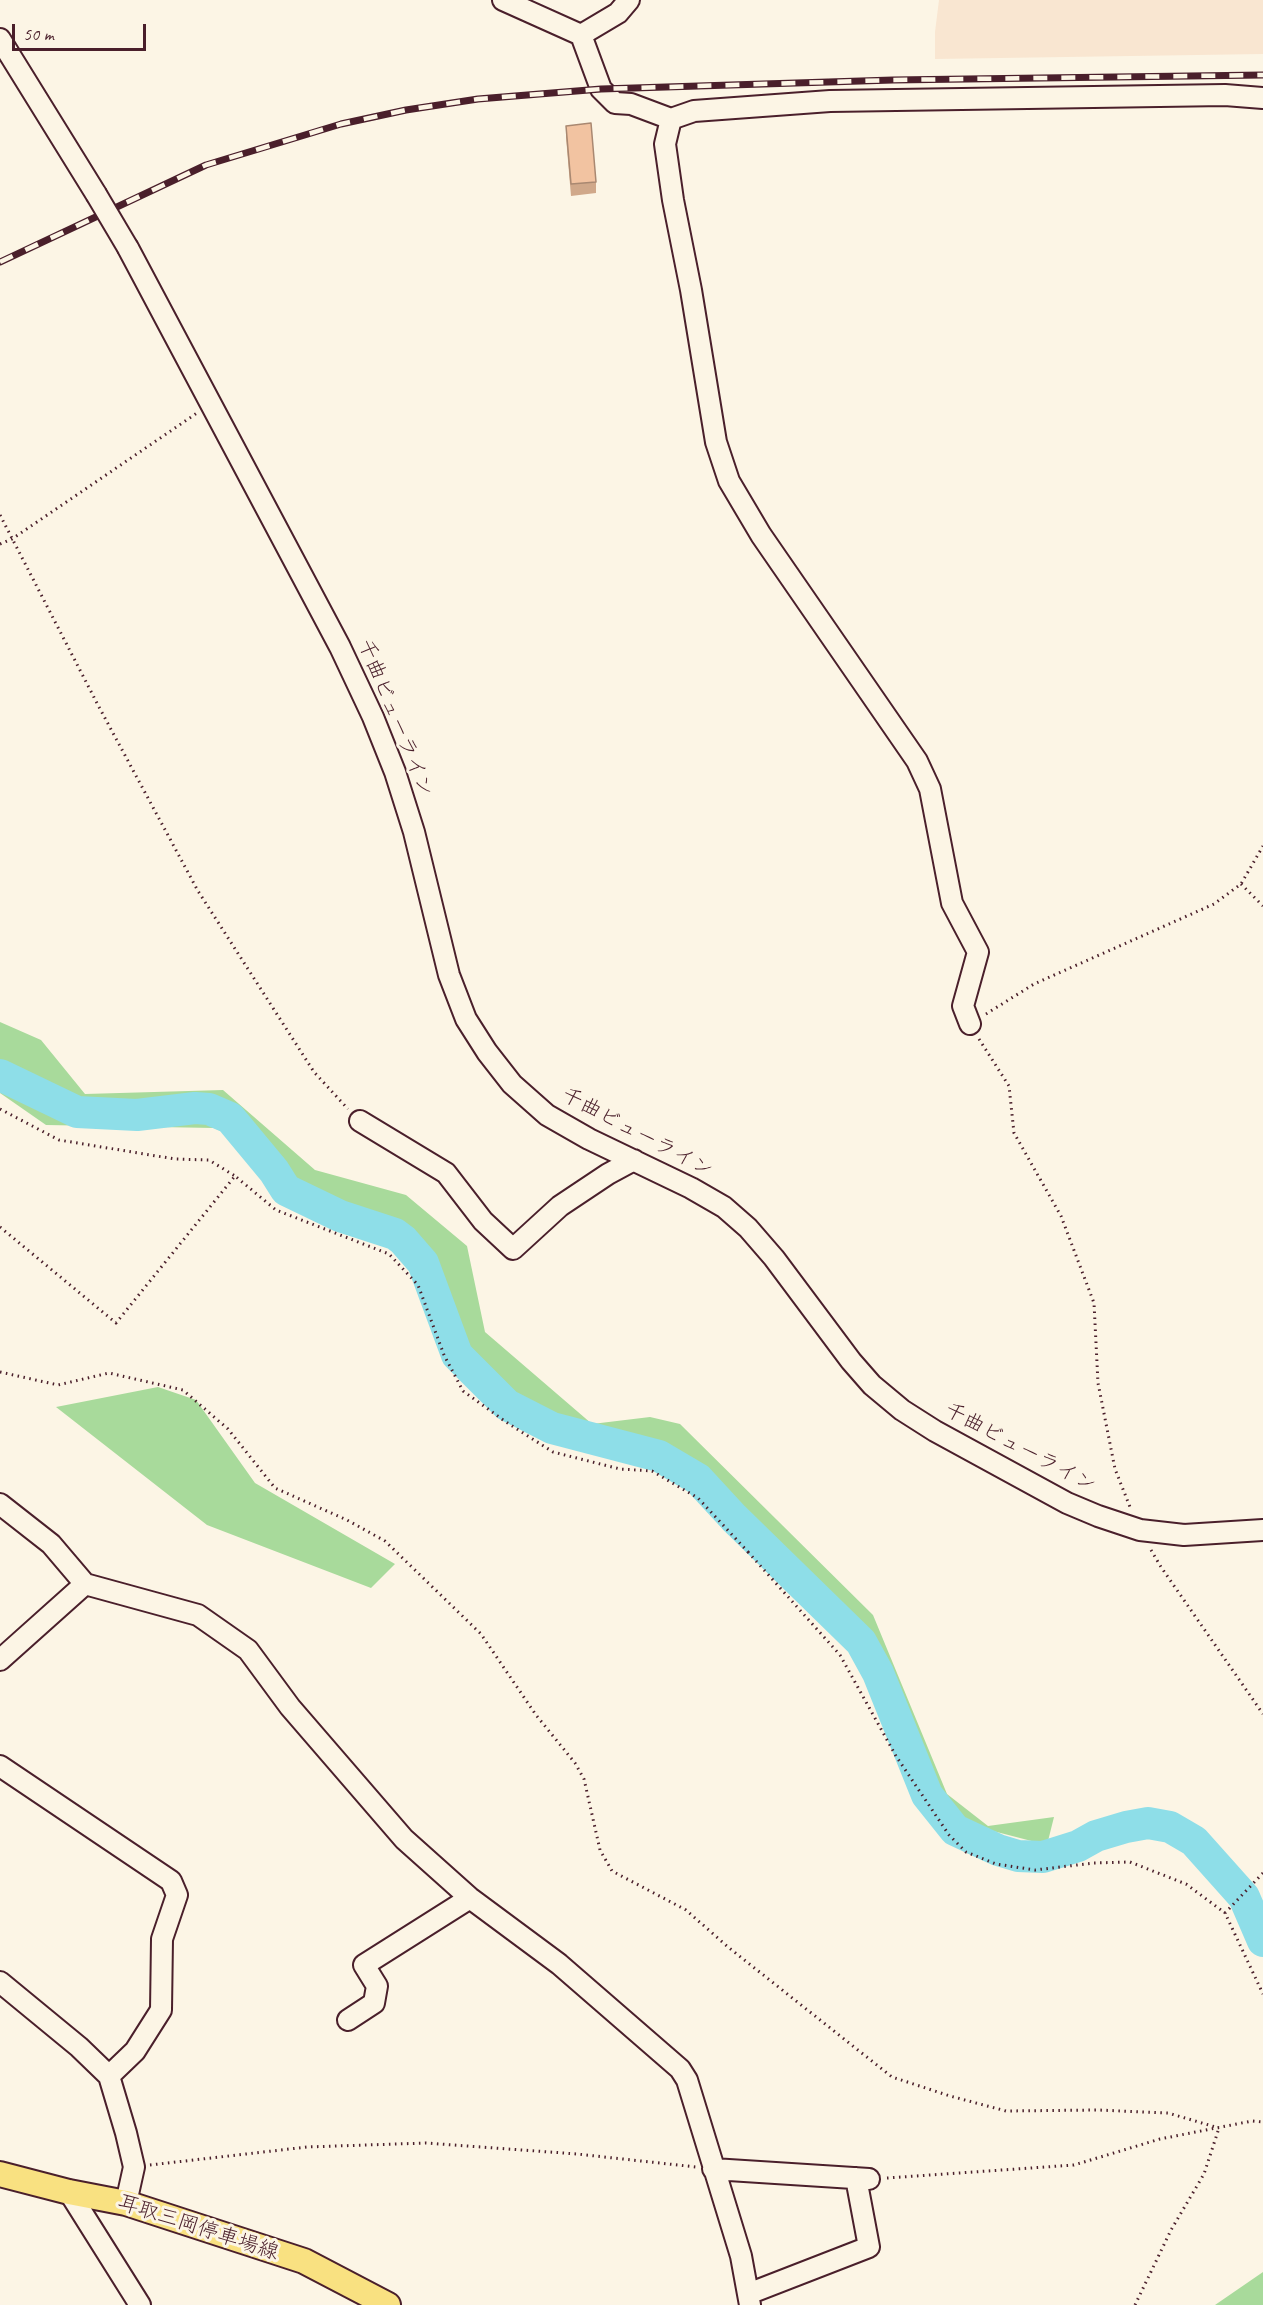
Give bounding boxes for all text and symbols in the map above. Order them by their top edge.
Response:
scale bar [15,12,148,50]
text: 50 m [23,23,54,45]
street label: 千曲ビューライン [352,635,438,801]
street label: 千曲ビューライン [557,1082,717,1184]
street label: 千曲ビューライン [940,1397,1100,1499]
street label: 耳取三岡停車場線 [114,2190,282,2266]

